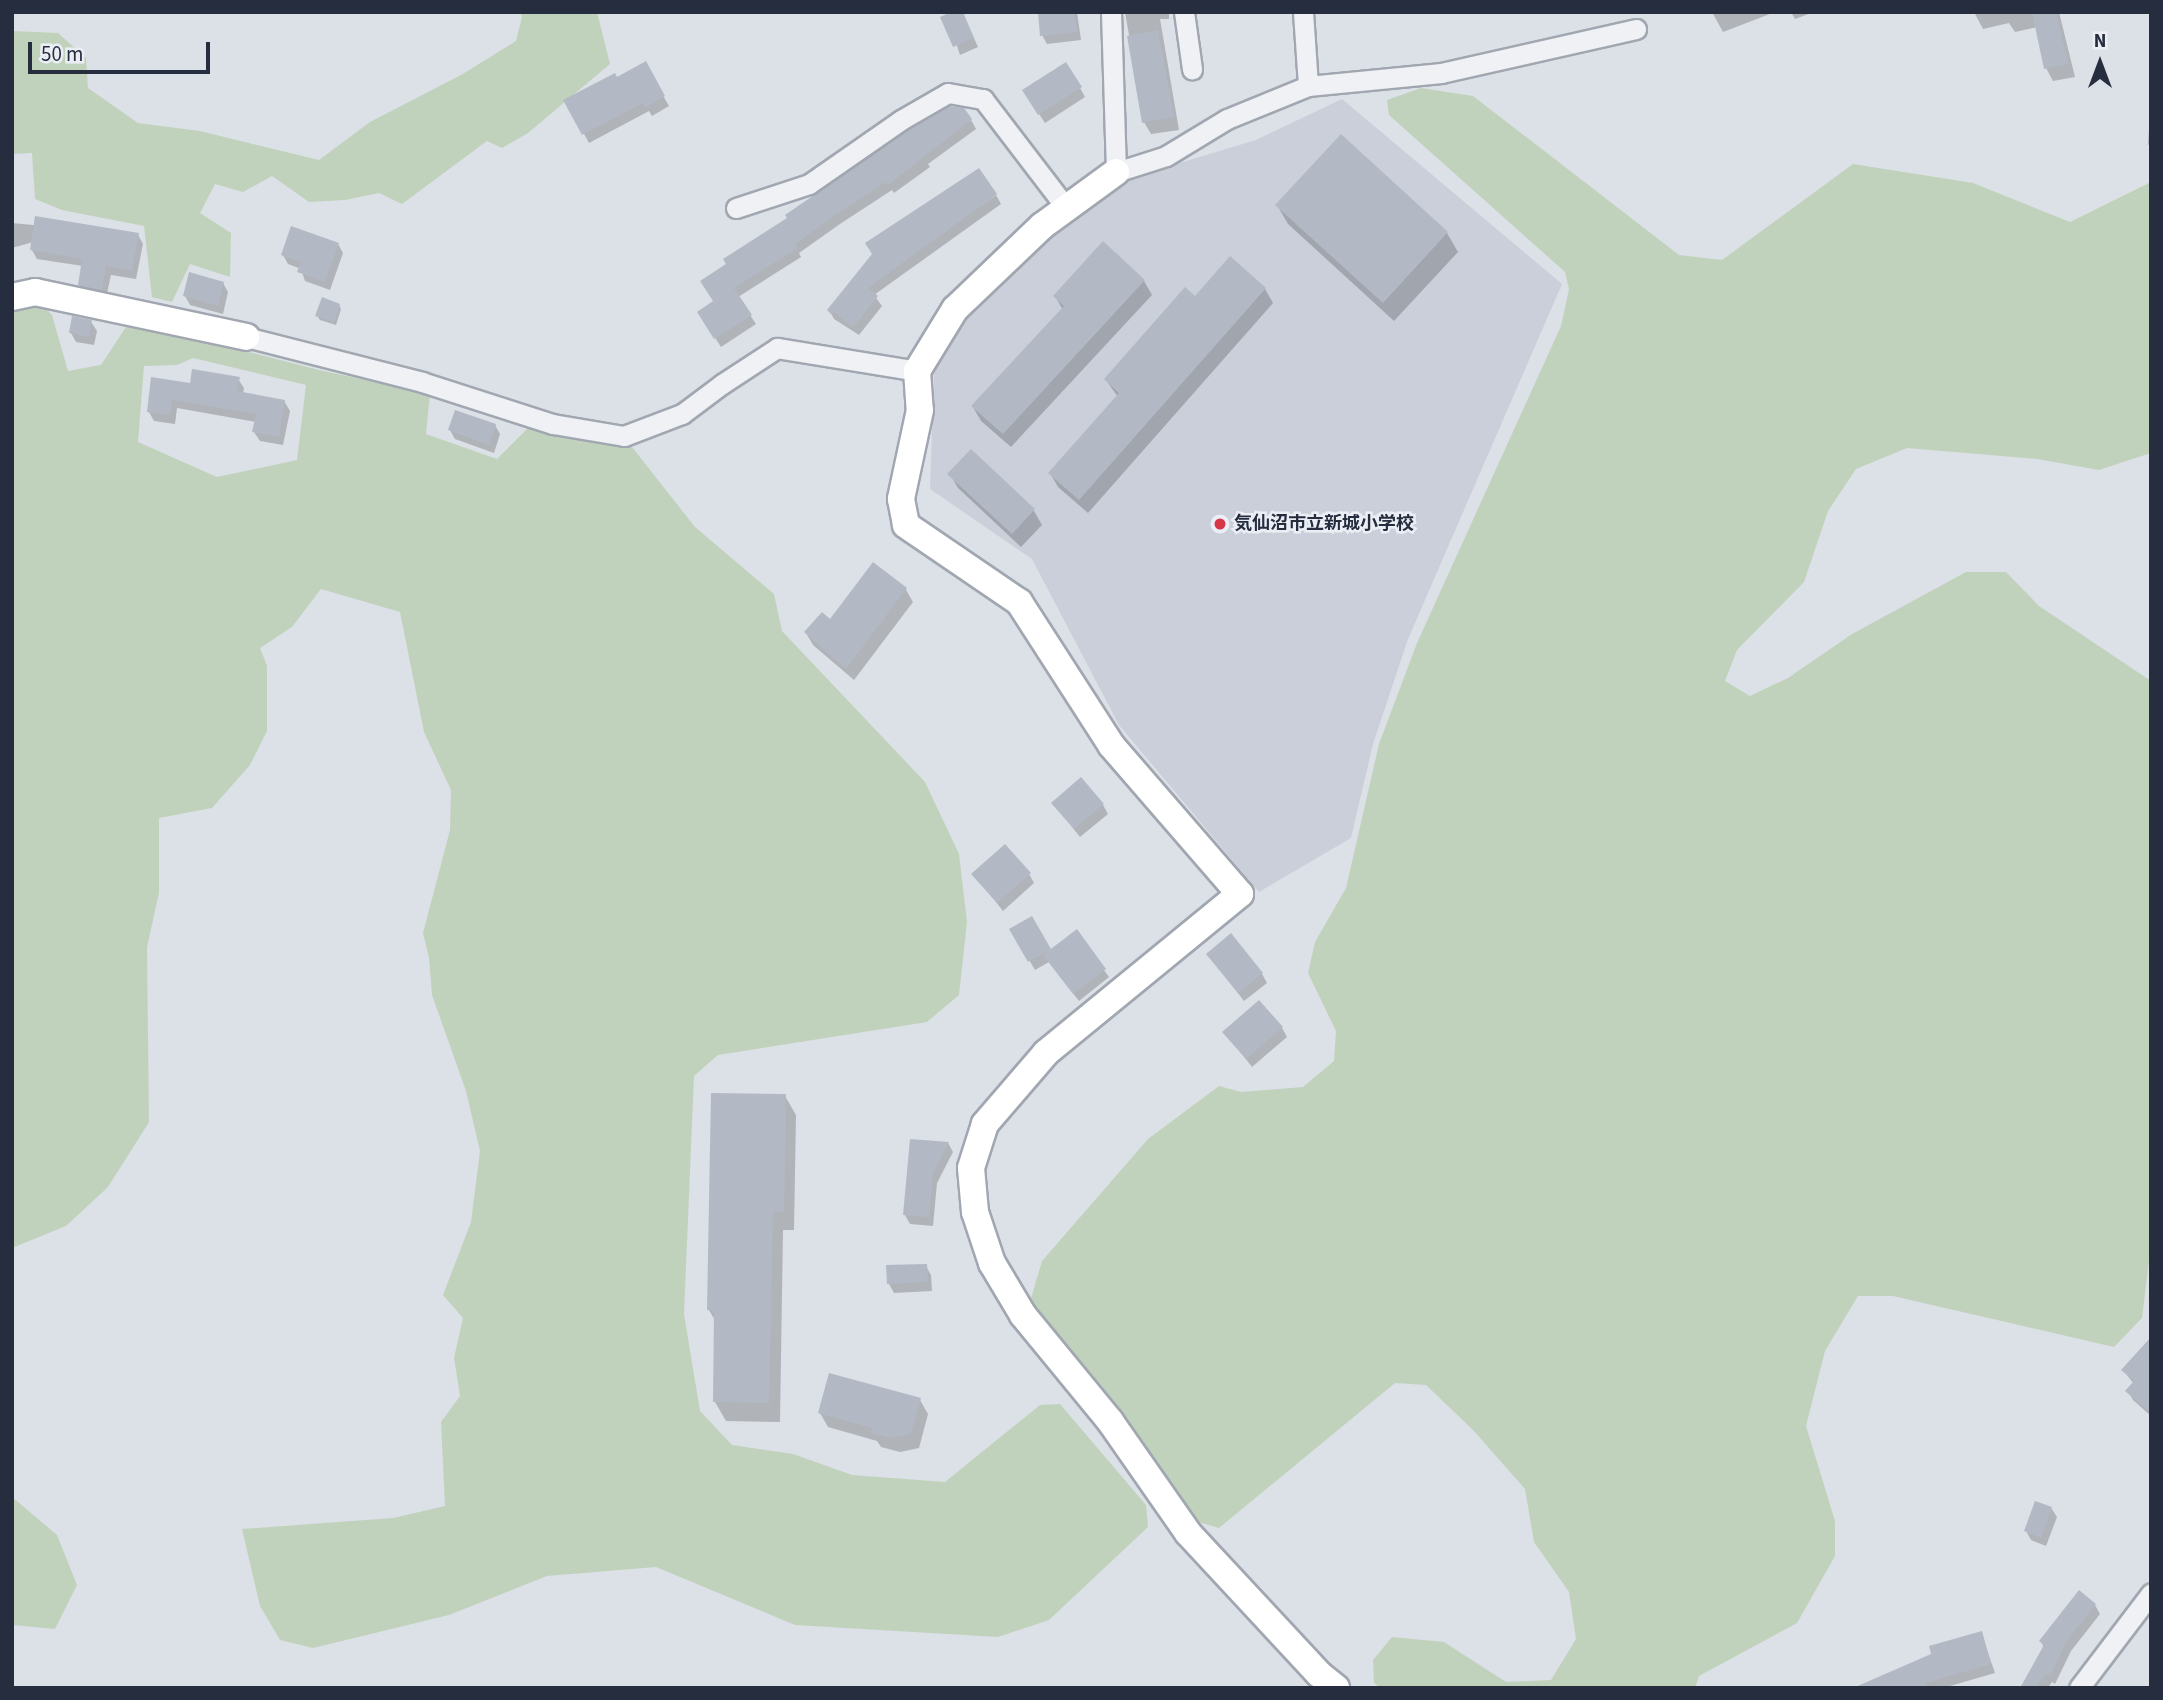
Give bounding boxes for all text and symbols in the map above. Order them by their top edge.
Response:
scale bar [32,28,214,72]
north arrow [2065,28,2135,98]
text: N [2094,28,2106,55]
text: 50 m [41,39,83,69]
place label: 気仙沼市立新城小学校 [1234,513,1414,535]
marker: 気仙沼市立新城小学校 [1212,516,1228,532]

